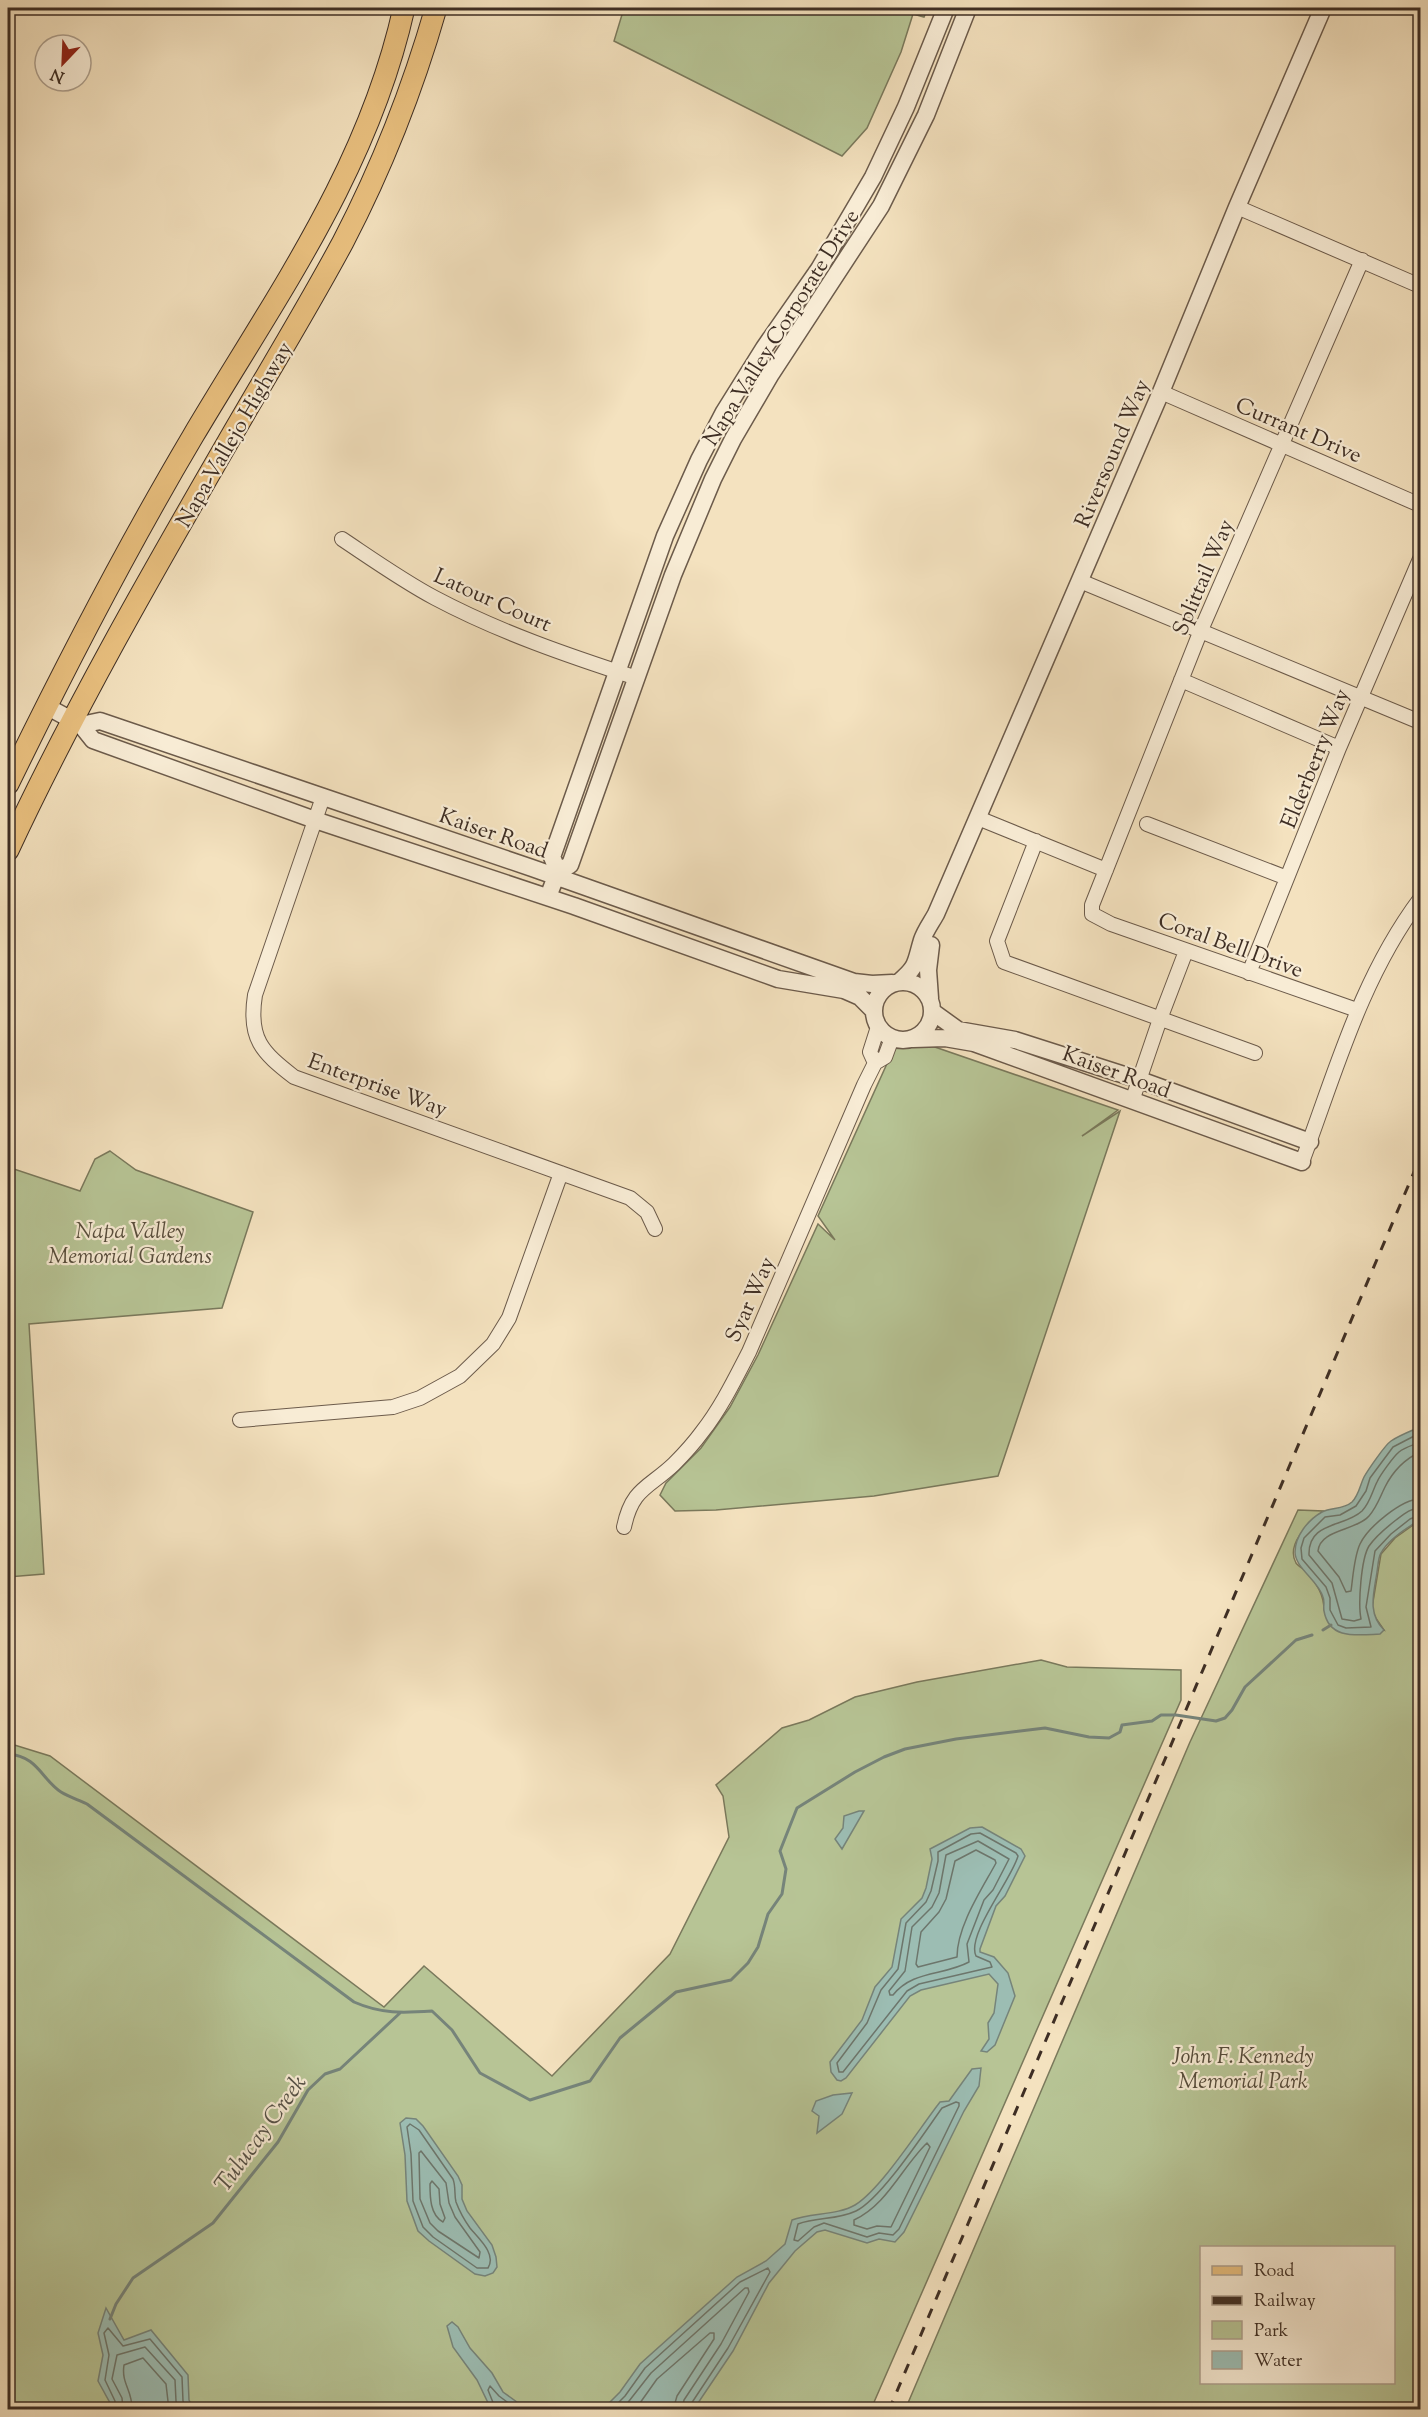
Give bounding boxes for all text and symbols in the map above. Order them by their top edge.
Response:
north arrow [33,33,93,93]
text: N [48,61,68,88]
street label: Napa Valley Corporate Drive [696,204,869,453]
street label: Napa-Vallejo Highway [169,337,302,534]
street label: Riversound Way [1068,375,1159,533]
street label: Currant Drive [1230,391,1366,473]
street label: Splittail Way [1166,515,1244,641]
street label: Latour Court [428,562,556,642]
street label: Elderberry Way [1274,684,1359,834]
street label: Kaiser Road [434,801,552,868]
street label: Coral Bell Drive [1153,906,1307,988]
street label: Kaiser Road [1057,1039,1175,1108]
street label: Enterprise Way [303,1047,451,1127]
park label: Napa Valley Memorial Gardens [48,1217,212,1274]
street label: Syar Way [719,1252,785,1348]
park label: John F. Kennedy Memorial Park [1171,2042,1314,2099]
water label: Tulucay Creek [207,2068,316,2200]
legend [1200,2246,1395,2384]
text: Road [1254,2259,1294,2285]
text: Railway [1254,2289,1316,2315]
text: Park [1254,2319,1289,2345]
text: Water [1254,2349,1303,2375]

